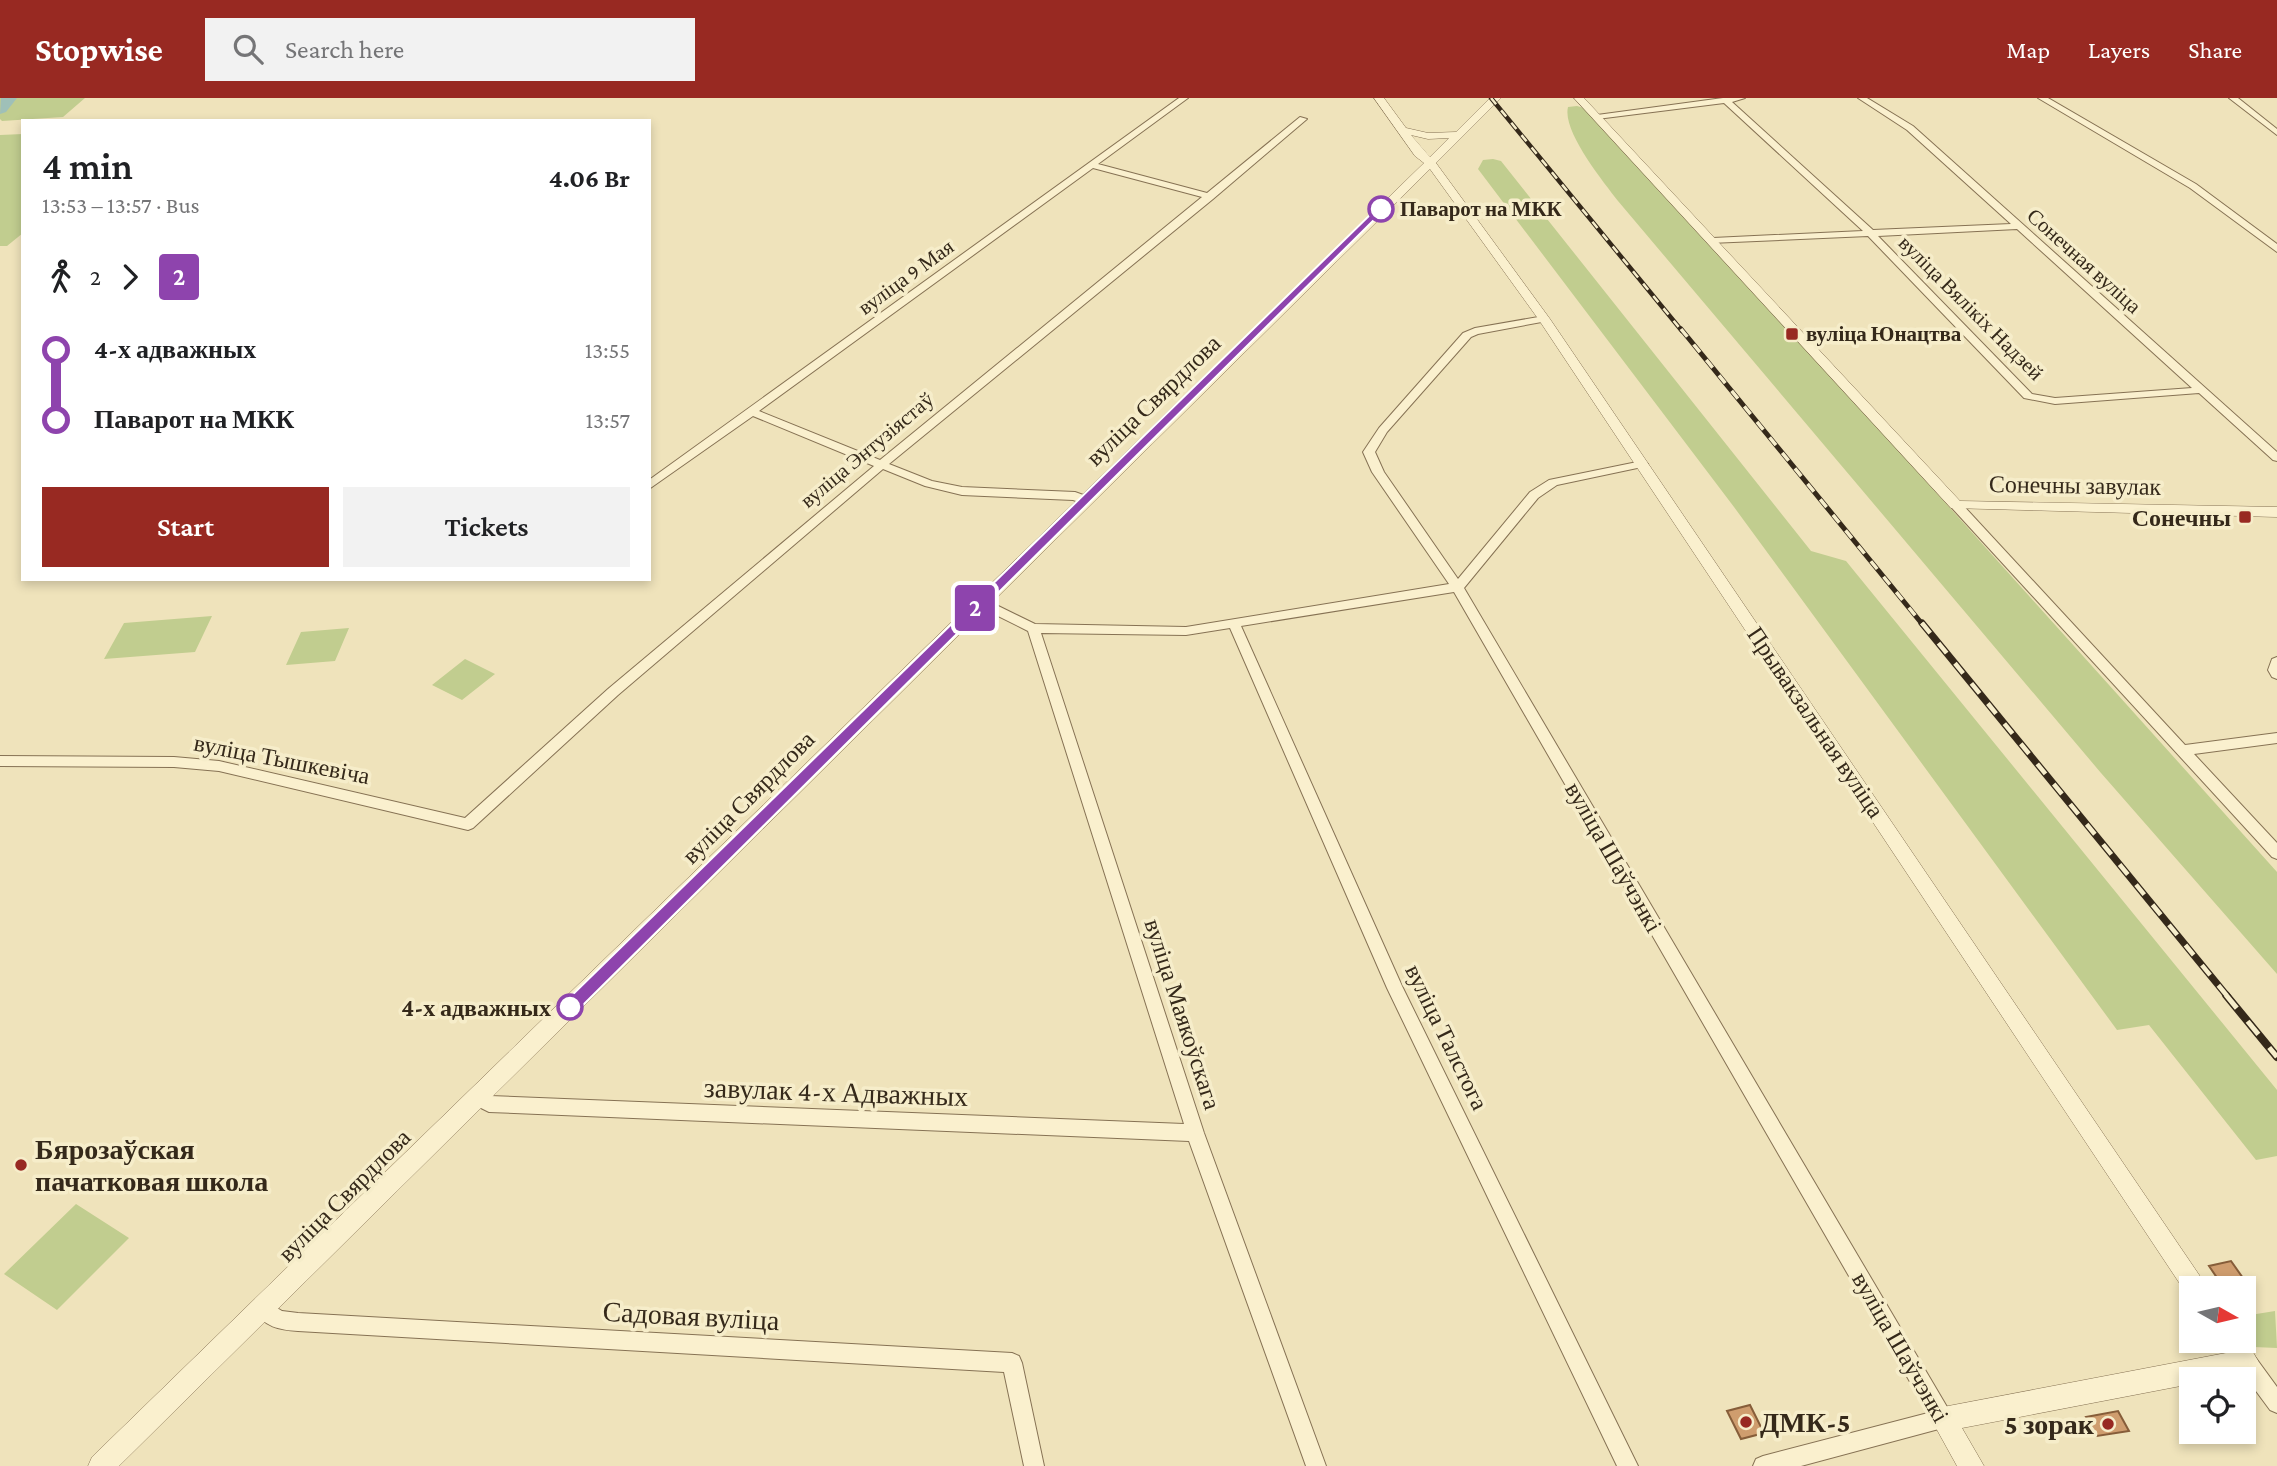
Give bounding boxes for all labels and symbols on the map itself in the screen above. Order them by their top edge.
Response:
marker: Паварот на МКК [1368,196,1394,222]
place label: Паварот на МКК [1400,197,1563,221]
street label: Сонечная вуліца [2022,204,2146,319]
street label: вуліца Вялікіх Надзей [1894,231,2048,385]
street label: вуліца 9 Мая [854,234,959,320]
place label: вуліца Юнацтва [1806,322,1962,346]
marker: вуліца Юнацтва [1784,326,1800,342]
street label: вуліца Свярдлова [1080,329,1226,471]
street label: вуліца Энтузіястаў [796,387,939,513]
street label: Сонечны завулак [1989,470,2162,500]
place label: Сонечны [2132,504,2231,531]
marker: Сонечны [2237,509,2253,525]
line badge: 2 [952,585,998,631]
street label: Прывакзальная вуліца [1742,621,1890,823]
street label: вуліца Свярдлова [676,725,820,869]
street label: вуліца Тышкевіча [192,729,373,789]
street label: вуліца Шаўчэнкі [1560,777,1668,937]
street label: вуліца Маякоўскага [1139,915,1227,1113]
street label: вуліца Талстога [1400,960,1494,1114]
place label: 4-х адважных [401,994,551,1021]
marker: 4-х адважных [557,994,583,1020]
street label: завулак 4-х Адважных [703,1072,969,1112]
street label: вуліца Свярдлова [272,1123,416,1267]
place label: Бярозаўская пачатковая школа [35,1134,268,1197]
marker: Бярозаўская пачатковая школа [13,1157,29,1173]
street label: вуліца Шаўчэнкі [1847,1267,1955,1427]
north arrow [2179,1276,2256,1353]
street label: Садовая вуліца [602,1296,781,1336]
place label: ДМК-5 [1760,1407,1850,1438]
place label: 5 зорак [2004,1409,2095,1440]
marker: ДМК-5 [1738,1414,1754,1430]
marker: 5 зорак [2100,1416,2116,1432]

